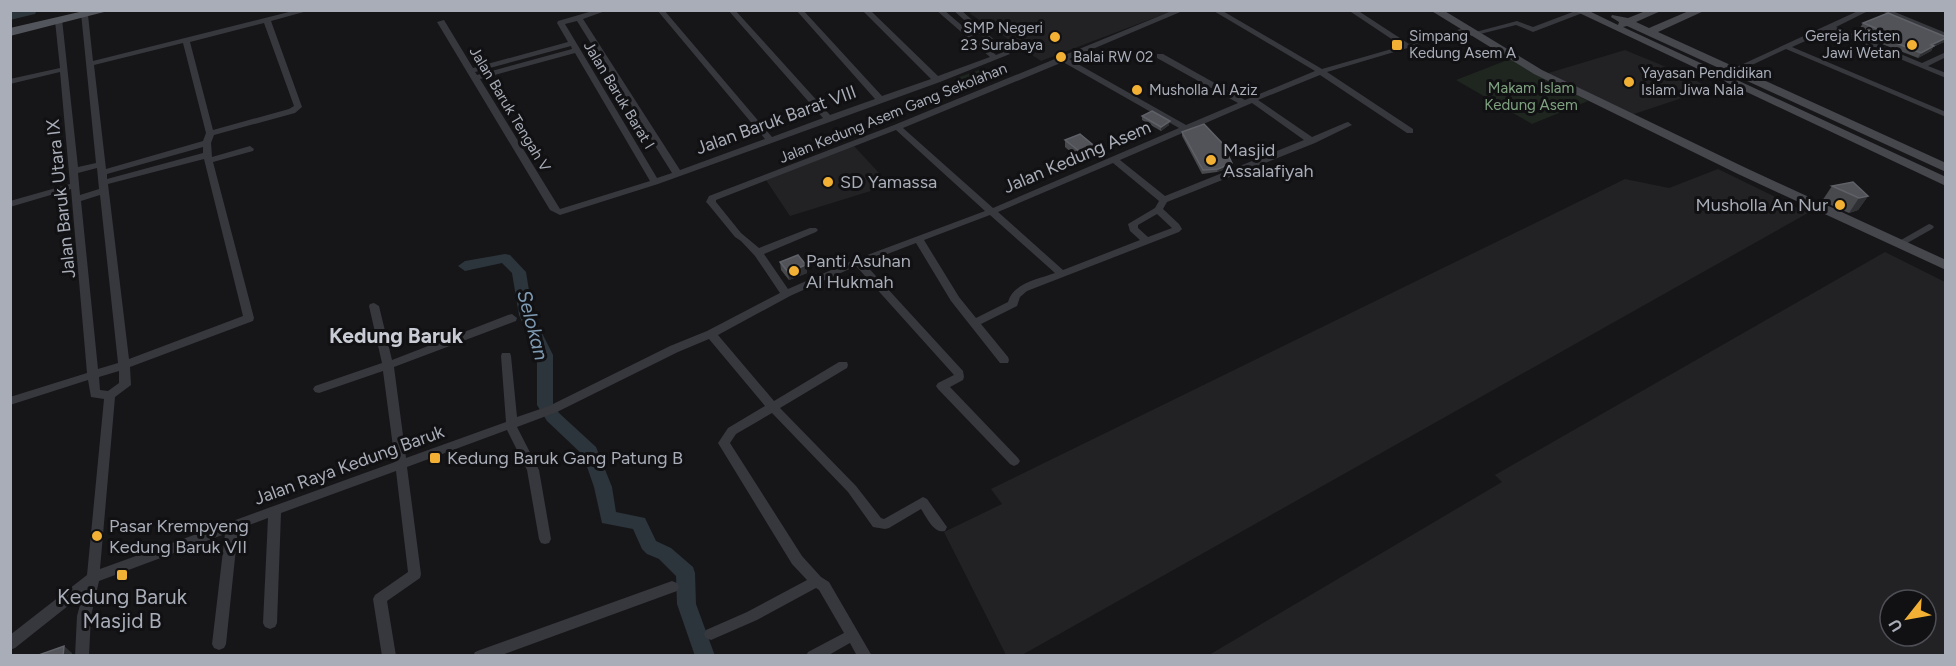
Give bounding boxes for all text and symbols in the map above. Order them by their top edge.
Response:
place label: SMP Negeri 23 Surabaya [961,19,1043,54]
place label: Simpang Kedung Asem A [1409,27,1516,62]
place label: Gereja Kristen Jawi Wetan [1805,27,1900,62]
marker: SMP Negeri 23 Surabaya [1048,30,1062,44]
street label: Jalan Baruk Barat I [580,38,658,152]
marker: Simpang Kedung Asem A [1390,38,1404,52]
marker: Gereja Kristen Jawi Wetan [1905,38,1919,52]
street label: Jalan Baruk Tengah V [466,43,555,175]
place label: Balai RW 02 [1073,48,1153,66]
marker: Balai RW 02 [1054,50,1068,64]
street label: Jalan Kedung Asem Gang Sekolahan [777,59,1009,167]
place label: Yayasan Pendidikan Islam Jiwa Nala [1641,64,1772,99]
marker: Yayasan Pendidikan Islam Jiwa Nala [1622,75,1636,89]
park label: Makam Islam Kedung Asem [1484,79,1578,114]
street label: Jalan Baruk Barat VIII [693,81,859,159]
place label: Musholla Al Aziz [1149,81,1258,99]
marker: Musholla Al Aziz [1130,83,1144,97]
street label: Jalan Kedung Asem [1000,116,1154,198]
street label: Jalan Baruk Utara IX [42,118,80,280]
place label: Masjid Assalafiyah [1223,139,1314,182]
marker: Masjid Assalafiyah [1204,153,1218,167]
place label: SD Yamassa [840,171,937,193]
marker: SD Yamassa [821,175,835,189]
place label: Musholla An Nur [1696,194,1828,216]
marker: Musholla An Nur [1833,198,1847,212]
place label: Panti Asuhan Al Hukmah [806,250,911,293]
marker: Panti Asuhan Al Hukmah [787,264,801,278]
water label: Selokan [512,287,554,363]
district label: Kedung Baruk [329,323,464,348]
street label: Jalan Raya Kedung Baruk [251,420,447,510]
place label: Kedung Baruk Gang Patung B [447,447,683,469]
marker: Kedung Baruk Gang Patung B [428,451,442,465]
place label: Pasar Krempyeng Kedung Baruk VII [109,515,249,558]
marker: Pasar Krempyeng Kedung Baruk VII [90,529,104,543]
marker: Kedung Baruk Masjid B [115,568,129,582]
place label: Kedung Baruk Masjid B [57,584,188,633]
north arrow [1878,588,1938,648]
text: U [1885,616,1907,635]

